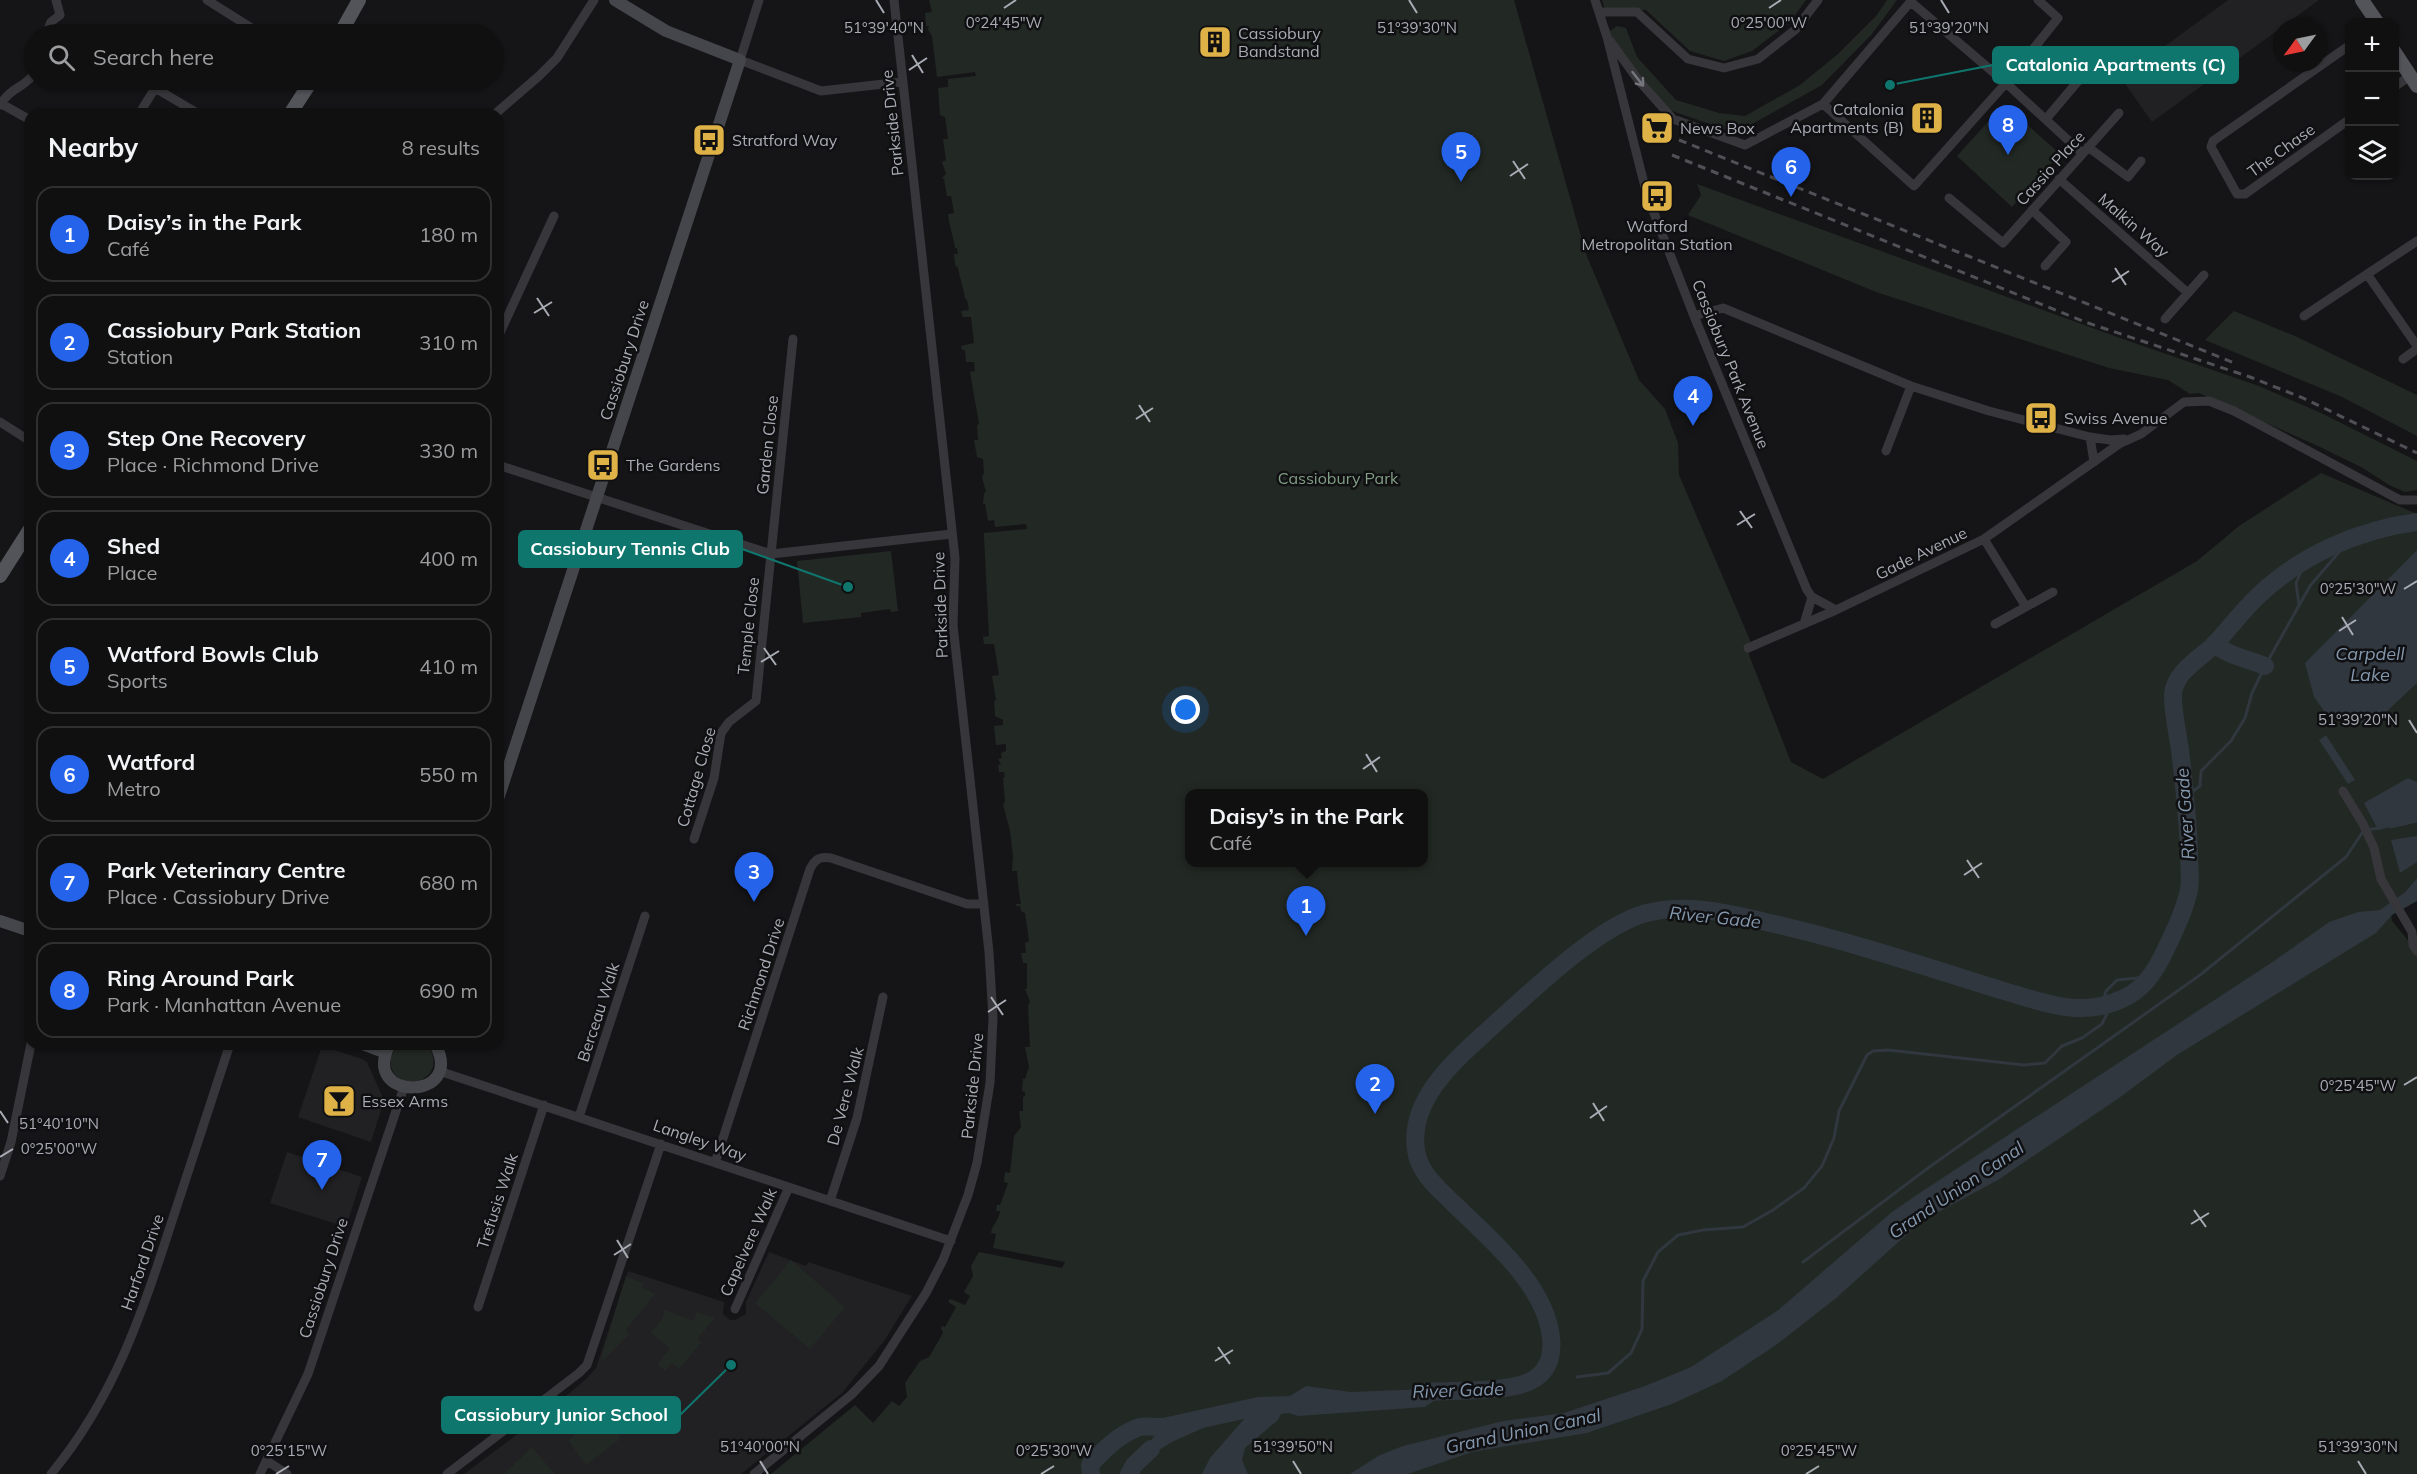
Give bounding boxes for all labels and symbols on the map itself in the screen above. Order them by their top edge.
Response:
text: 0°24'45"W [966,13,1043,32]
text: 0°25'00"W [1731,13,1808,32]
text: 51°39'40"N [844,18,924,37]
text: 51°39'30"N [1377,18,1457,37]
text: 51°39'20"N [1909,18,1989,37]
north arrow [2273,18,2327,72]
place label: Cassiobury Bandstand [1238,23,1321,61]
building icon: Cassiobury Bandstand [1197,24,1233,60]
callout: Catalonia Apartments (C) [1993,47,2238,83]
text: Catalonia Apartments (C) [2005,53,2227,76]
street label: Parkside Drive [876,69,908,177]
one-way arrow [1632,71,1645,87]
place label: Catalonia Apartments (B) [1790,99,1904,137]
building icon: Catalonia Apartments (B) [1909,100,1945,136]
pin: 8 [1988,106,2028,155]
supermarket icon: News Box [1639,110,1675,146]
place label: News Box [1680,118,1755,138]
street label: The Chase [2243,119,2319,181]
bus stop icon: Stratford Way [691,122,727,158]
street label: Cassio Place [2011,127,2089,209]
place label: Stratford Way [732,130,838,150]
pin: 5 [1442,132,1480,182]
pin: 6 [1772,148,1810,197]
bus stop icon: Watford Metropolitan Station [1639,178,1675,214]
street label: Malkin Way [2094,189,2174,262]
place label: Watford Metropolitan Station [1581,216,1733,254]
street label: Cassiobury Park Avenue [1688,277,1774,451]
street label: Cassiobury Drive [595,297,653,423]
pin: 4 [1674,376,1712,426]
street label: Garden Close [752,395,782,495]
bus stop icon: Swiss Avenue [2023,400,2059,436]
place label: Swiss Avenue [2064,408,2167,428]
bus stop icon: The Gardens [585,447,621,483]
place label: The Gardens [626,455,721,475]
park label: Cassiobury Park [1278,468,1399,488]
street label: Gade Avenue [1872,522,1970,584]
callout: Cassiobury Tennis Club [519,531,742,567]
text: Cassiobury Tennis Club [530,537,730,560]
street label: Parkside Drive [928,551,952,659]
street label: Temple Close [733,576,763,676]
text: 0°25'30"W [2320,579,2397,598]
water label: Carpdell Lake [2335,642,2405,686]
your location [1171,695,1200,724]
text: 51°39'20"N [2318,710,2398,729]
street label: Cottage Close [672,725,720,829]
water label: River Gade [2170,767,2200,861]
pin: 3 [734,852,774,902]
pin: 1 [1286,886,1326,936]
water label: River Gade [1668,901,1762,933]
street label: Richmond Drive [733,915,789,1033]
street label: Berceau Walk [573,959,624,1064]
street label: Parkside Drive [956,1032,988,1140]
street label: De Vere Walk [822,1044,868,1147]
pin: 2 [1356,1064,1394,1114]
text: 0°25'45"W [2320,1076,2397,1095]
bar icon: Essex Arms [321,1083,357,1119]
place label: Essex Arms [362,1091,448,1111]
text: 51°40'10"N [19,1114,99,1133]
street label: Langley Way [651,1115,750,1165]
water label: Grand Union Canal [1884,1136,2029,1244]
text: 0°25'00"W [21,1139,98,1158]
pin: 7 [302,1140,342,1190]
street label: Trefusis Walk [472,1150,522,1252]
street label: Capelvere Walk [715,1184,781,1299]
street label: Harford Drive [116,1211,168,1313]
street label: Cassiobury Drive [294,1215,352,1341]
water label: River Gade [1412,1377,1504,1403]
callout: Cassiobury Junior School [442,1397,680,1433]
text: Cassiobury Junior School [454,1403,668,1426]
water label: Grand Union Canal [1443,1403,1604,1459]
text: 51°40'00"N [720,1437,800,1456]
text: 51°39'50"N [1253,1437,1333,1456]
text: 51°39'30"N [2318,1437,2398,1456]
text: 0°25'15"W [251,1441,328,1460]
text: 0°25'30"W [1016,1441,1093,1460]
text: 0°25'45"W [1781,1441,1858,1460]

